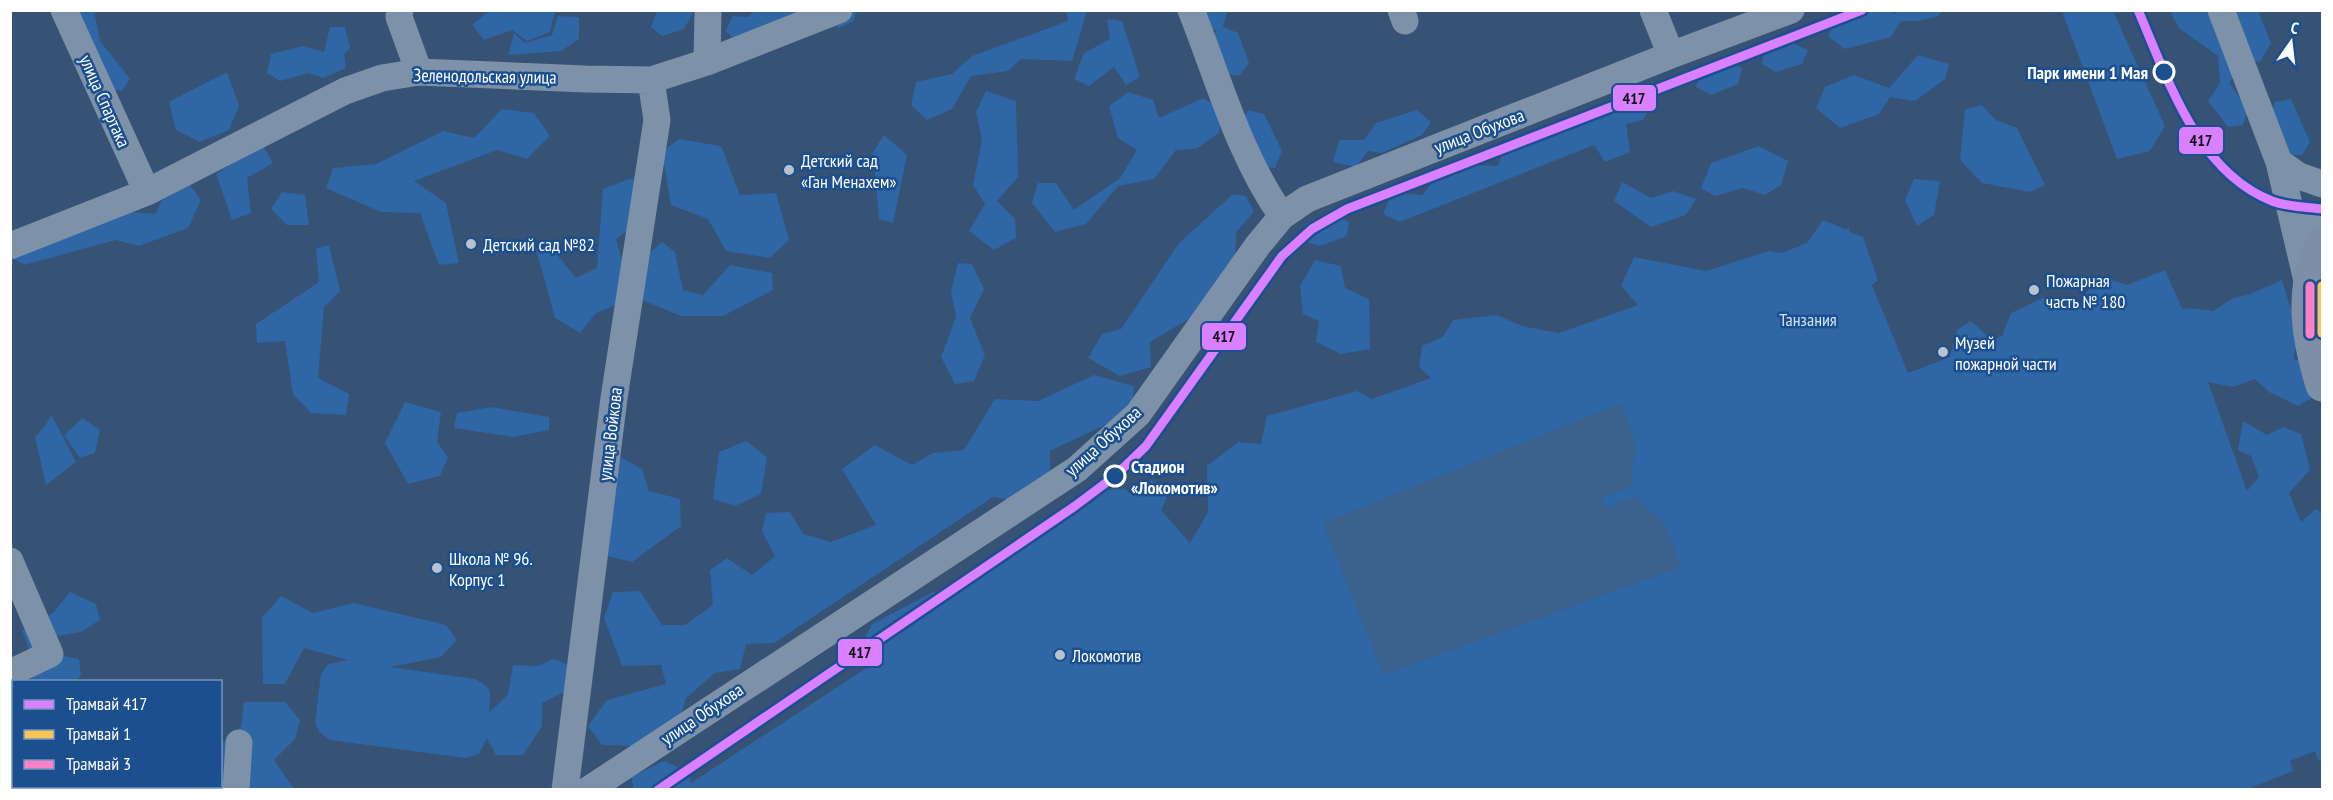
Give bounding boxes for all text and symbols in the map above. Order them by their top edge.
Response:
north arrow [2261,12,2321,72]
text: С [2289,17,2301,38]
street label: улица Спартака [74,51,136,151]
place label: Парк имени 1 Мая [2027,61,2148,84]
marker: Парк имени 1 Мая [2153,61,2175,83]
street label: Зеленодольская улица [413,63,557,89]
line badge: 417 [1612,84,1657,112]
text: 417 [1623,88,1645,108]
street label: улица Обухова [1431,103,1527,159]
line badge: 417 [2178,126,2224,155]
text: 417 [2190,130,2212,150]
place label: Детский сад «Ган Менахем» [801,149,896,193]
marker: Детский сад «Ган Менахем» [782,163,796,177]
place label: Детский сад №82 [483,233,595,256]
marker: Детский сад №82 [464,237,478,251]
place label: Пожарная часть № 180 [2046,269,2125,313]
marker: Пожарная часть № 180 [2027,283,2041,297]
park label: Танзания [1779,308,1837,331]
line badge: 417 [1201,322,1247,351]
text: 417 [1213,326,1235,346]
place label: Музей пожарной части [1955,331,2057,375]
marker: Музей пожарной части [1936,345,1950,359]
street label: улица Войкова [593,386,627,482]
street label: улица Обухова [1060,401,1146,481]
place label: Стадион «Локомотив» [1131,455,1218,499]
marker: Стадион «Локомотив» [1104,465,1126,487]
place label: Школа № 96. Корпус 1 [449,547,533,591]
marker: Школа № 96. Корпус 1 [430,561,444,575]
line badge: 417 [837,638,883,667]
text: 417 [849,642,871,662]
place label: Локомотив [1071,644,1141,667]
marker: Локомотив [1053,648,1067,662]
street label: улица Обухова [656,678,748,750]
legend [12,680,222,788]
text: Трамвай 417 [66,692,147,715]
text: Трамвай 1 [66,722,131,745]
text: Трамвай 3 [66,752,131,775]

